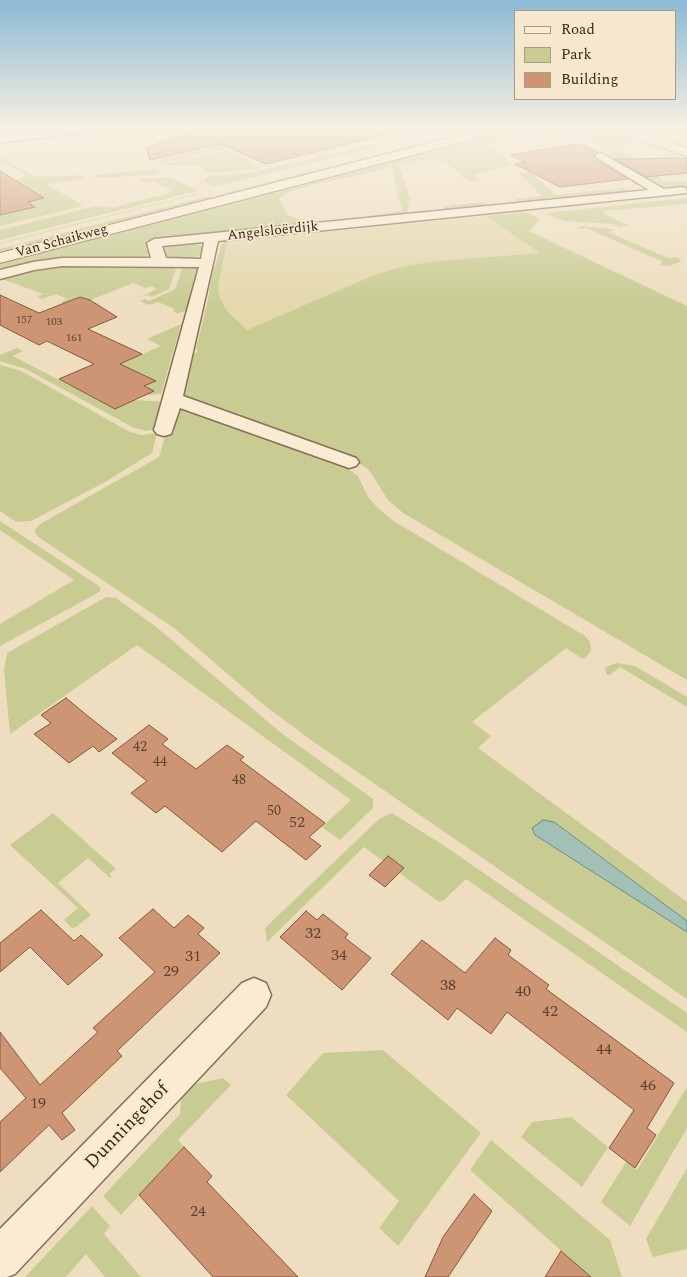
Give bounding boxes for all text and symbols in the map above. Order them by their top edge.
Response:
legend [514,10,677,100]
text: Road [561,18,595,41]
text: Park [561,43,592,66]
text: Building [561,68,618,91]
street label: Angelsloërdijk [227,219,319,245]
street label: Van Schaikweg [14,222,110,262]
house number: 157 [16,314,32,328]
house number: 103 [46,316,62,330]
house number: 161 [66,332,82,346]
house number: 42 [133,740,147,756]
house number: 44 [153,755,167,771]
house number: 48 [232,773,246,789]
house number: 50 [267,804,281,820]
house number: 52 [289,814,305,834]
house number: 32 [305,925,321,945]
house number: 34 [331,947,347,967]
house number: 31 [185,948,201,968]
house number: 29 [163,963,179,983]
house number: 38 [440,977,456,997]
house number: 40 [515,983,531,1003]
house number: 42 [542,1003,558,1023]
house number: 44 [596,1041,612,1061]
house number: 46 [640,1077,656,1097]
street label: Dunningehof [81,1079,175,1175]
house number: 19 [30,1095,46,1115]
house number: 24 [190,1203,206,1223]

